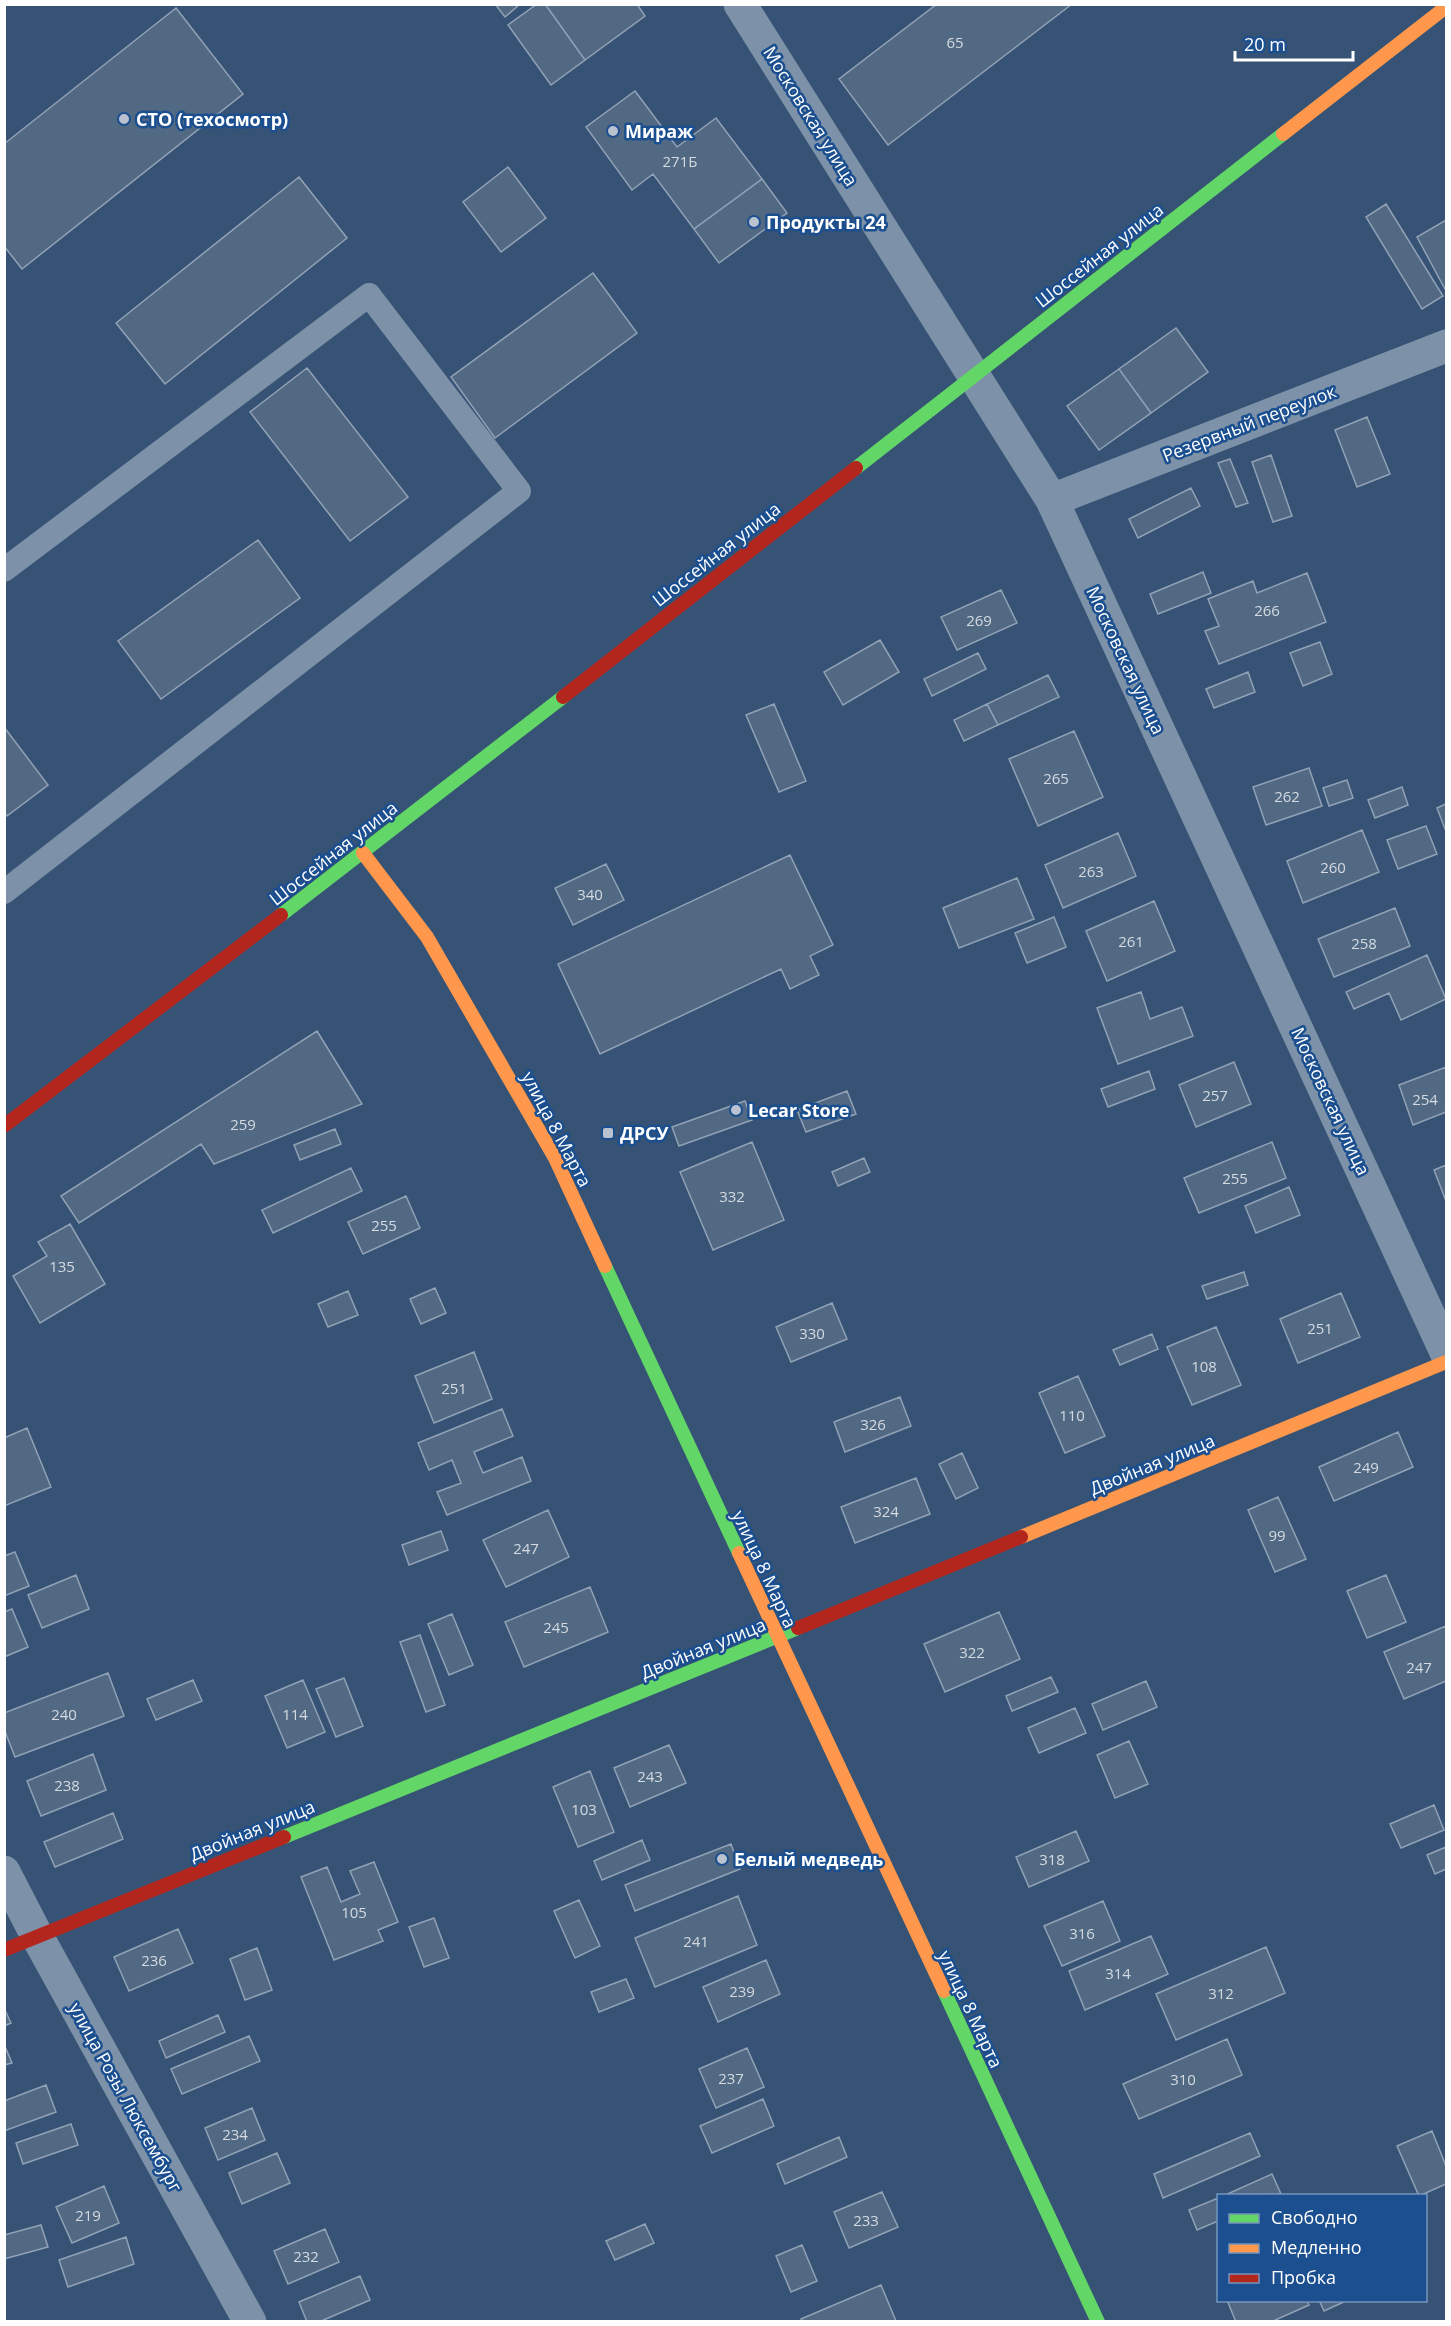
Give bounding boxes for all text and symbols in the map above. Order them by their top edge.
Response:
scale bar [1235,24,1354,62]
house number: 65 [946,32,964,52]
text: 20 m [1244,32,1286,56]
street label: Московская улица [758,41,864,191]
place label: СТО (техосмотр) [136,107,288,131]
marker: СТО (техосмотр) [117,112,131,126]
place label: Мираж [625,119,693,143]
marker: Мираж [606,124,620,138]
house number: 271Б [663,151,697,171]
street label: Шоссейная улица [1030,197,1168,313]
place label: Продукты 24 [766,210,886,234]
marker: Продукты 24 [747,215,761,229]
street label: Резервный переулок [1159,379,1340,467]
street label: Шоссейная улица [647,496,785,612]
street label: Московская улица [1081,582,1171,738]
house number: 266 [1254,600,1280,620]
house number: 269 [966,610,992,630]
house number: 265 [1043,768,1069,788]
house number: 262 [1274,786,1300,806]
street label: Шоссейная улица [264,795,402,911]
house number: 260 [1320,857,1346,877]
house number: 263 [1078,861,1104,881]
house number: 340 [577,884,603,904]
house number: 261 [1118,931,1144,951]
house number: 258 [1351,933,1377,953]
street label: Московская улица [1286,1023,1376,1179]
street label: улица 8 Марта [517,1067,597,1191]
house number: 257 [1202,1085,1228,1105]
house number: 254 [1412,1089,1438,1109]
place label: Lecar Store [748,1098,849,1122]
marker: Lecar Store [729,1103,743,1117]
house number: 259 [230,1114,256,1134]
place label: ДРСУ [620,1121,669,1145]
marker: ДРСУ [601,1126,615,1140]
house number: 255 [1222,1168,1248,1188]
house number: 332 [719,1186,745,1206]
house number: 255 [371,1215,397,1235]
house number: 135 [49,1256,75,1276]
house number: 251 [1307,1318,1333,1338]
house number: 330 [799,1323,825,1343]
house number: 108 [1191,1356,1217,1376]
house number: 251 [441,1378,467,1398]
house number: 110 [1059,1405,1085,1425]
house number: 326 [860,1414,886,1434]
street label: Двойная улица [1086,1428,1218,1500]
house number: 249 [1353,1457,1379,1477]
house number: 324 [873,1501,899,1521]
street label: улица 8 Марта [727,1506,803,1632]
house number: 99 [1268,1525,1286,1545]
house number: 247 [513,1538,539,1558]
street label: Двойная улица [637,1612,769,1684]
house number: 245 [543,1617,569,1637]
house number: 322 [959,1642,985,1662]
house number: 247 [1406,1657,1432,1677]
house number: 240 [51,1704,77,1724]
house number: 114 [282,1704,308,1724]
house number: 243 [637,1766,663,1786]
house number: 238 [54,1775,80,1795]
street label: Двойная улица [186,1794,318,1866]
house number: 103 [571,1799,597,1819]
place label: Белый медведь [734,1847,883,1871]
house number: 318 [1039,1849,1065,1869]
marker: Белый медведь [715,1852,729,1866]
house number: 105 [341,1902,367,1922]
house number: 316 [1069,1923,1095,1943]
house number: 241 [683,1931,709,1951]
street label: улица 8 Марта [933,1946,1009,2072]
house number: 236 [141,1950,167,1970]
house number: 314 [1105,1963,1131,1983]
house number: 239 [729,1981,755,2001]
house number: 312 [1208,1983,1234,2003]
street label: улица Розы Люксембург [64,1998,188,2196]
house number: 237 [718,2068,744,2088]
house number: 310 [1170,2069,1196,2089]
house number: 234 [222,2124,248,2144]
legend [1217,2194,1427,2302]
house number: 219 [75,2205,101,2225]
text: Свободно [1271,2205,1358,2229]
house number: 233 [853,2210,879,2230]
text: Медленно [1271,2235,1362,2259]
house number: 232 [293,2246,319,2266]
text: Пробка [1271,2265,1336,2289]

